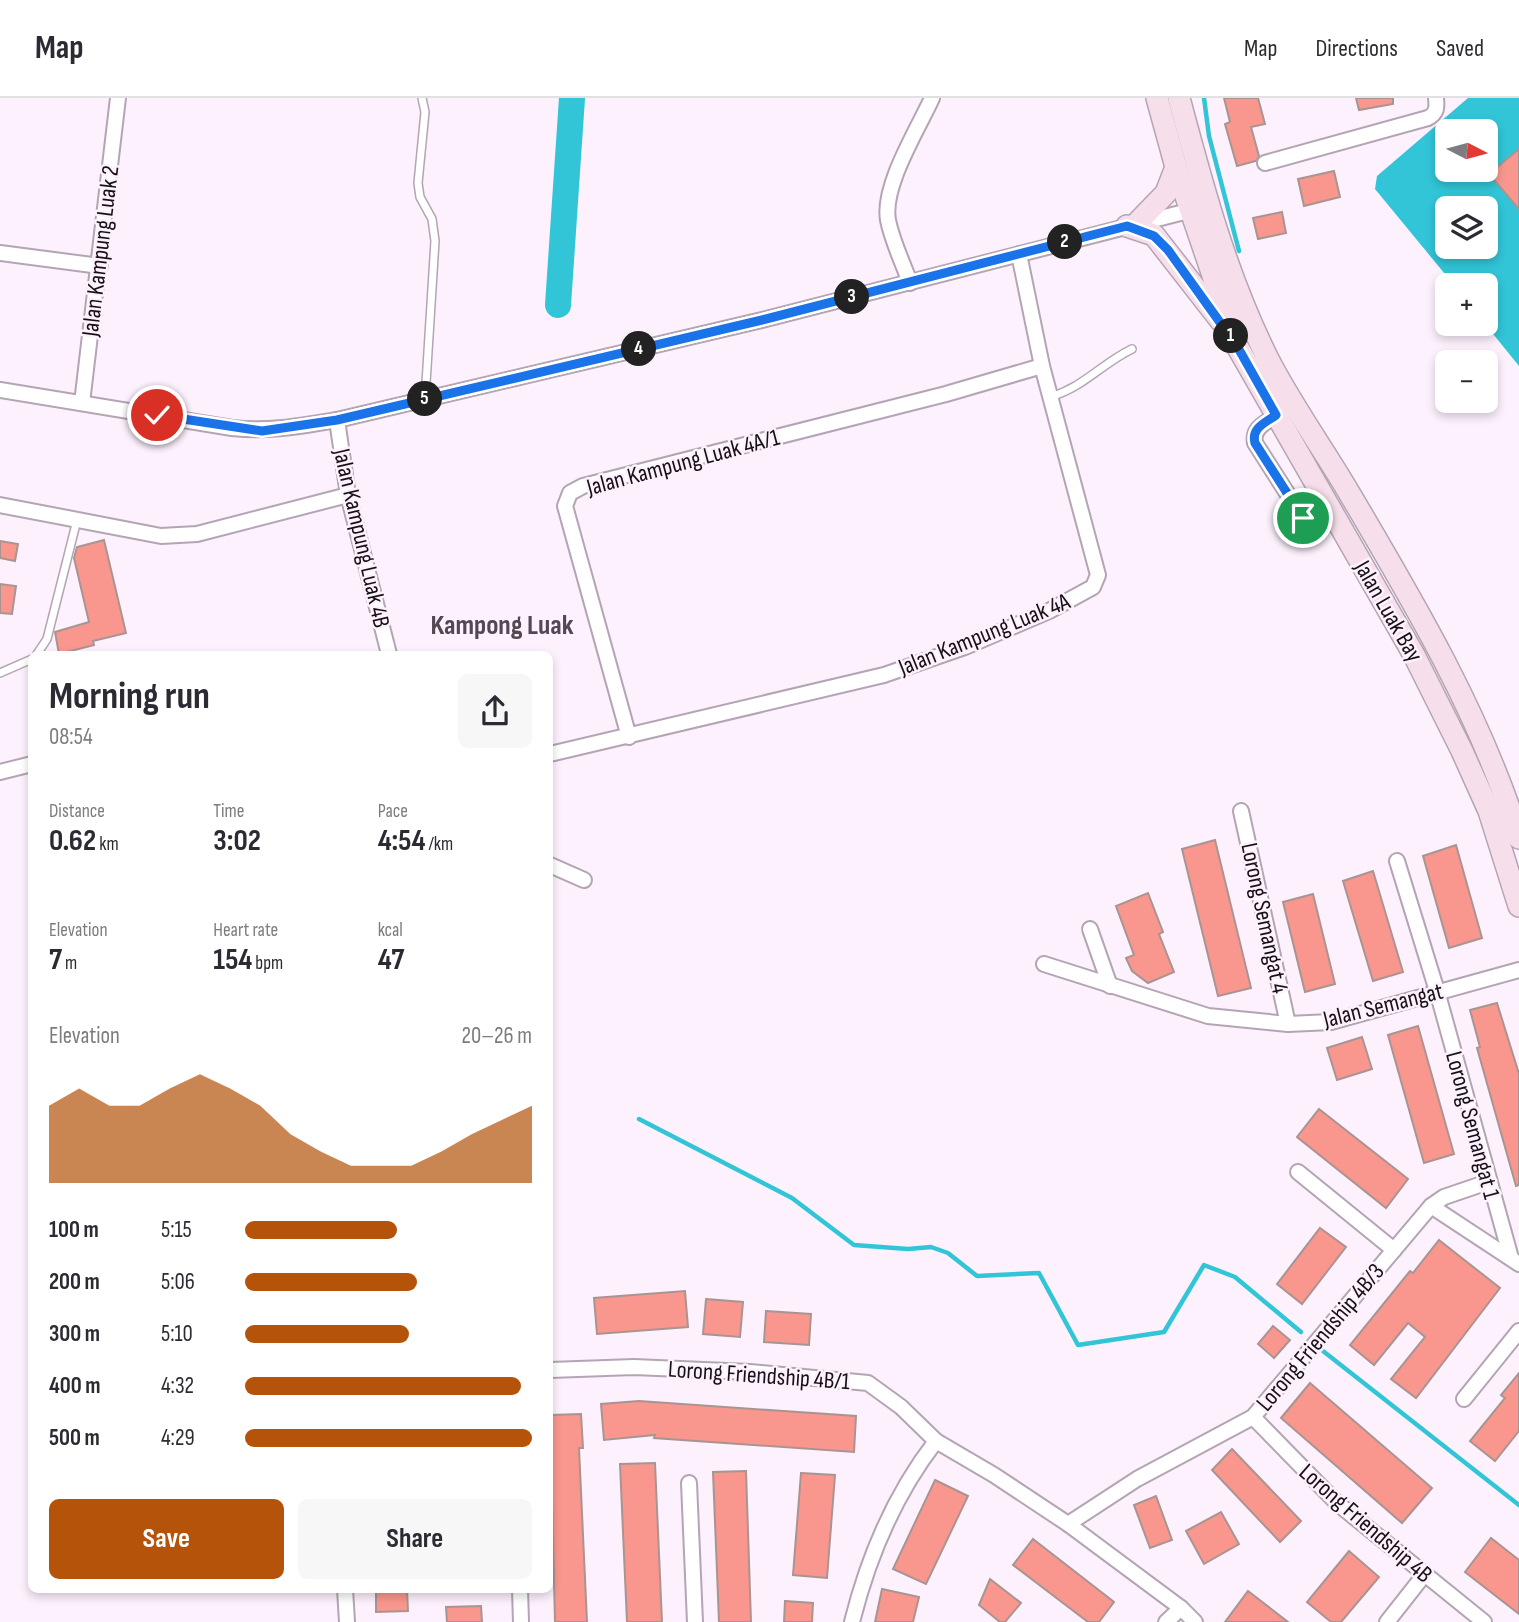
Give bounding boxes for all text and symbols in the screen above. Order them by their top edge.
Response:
text: Map [35,28,84,68]
text: Map [1244,34,1277,63]
text: Directions [1315,34,1398,63]
text: Saved [1436,34,1484,63]
north arrow [1435,119,1498,182]
map controls [1435,119,1498,413]
street label: Jalan Kampung Luak 2 [76,164,125,339]
button: layers [1435,196,1498,259]
pin: 2 [1048,225,1082,260]
text: 2 [1060,230,1069,253]
button: + [1435,273,1498,336]
pin: 3 [834,280,870,314]
text: 3 [847,285,856,308]
pin: 1 [1214,318,1248,354]
text: 1 [1227,324,1234,347]
pin: 4 [622,331,656,366]
text: 4 [634,337,643,360]
button: − [1435,350,1498,413]
pin: 5 [408,382,442,416]
pin [127,385,187,445]
text: 5 [420,387,429,410]
icon: check [138,396,176,434]
street label: Jalan Kampung Luak 4A/1 [583,423,783,502]
street label: Jalan Kampung Luak 4B [327,445,396,630]
pin [1273,488,1333,548]
icon: arrive [1284,499,1322,537]
street label: Jalan Luak Bay [1347,555,1429,667]
street label: Jalan Kampung Luak 4A [893,587,1075,682]
district label: Kampong Luak [431,609,574,642]
text: Morning run [49,674,210,719]
button: share [458,674,532,748]
text: 08:54 [49,723,93,751]
text: Distance [49,800,105,823]
text: Time [213,800,244,823]
text: Pace [378,800,408,823]
text: 0.62 [49,823,96,859]
text: 3:02 [213,823,261,859]
text: 4:54 [378,823,425,859]
text: km [96,833,119,856]
text: /km [425,833,453,856]
street label: Lorong Semangat 4 [1234,840,1295,996]
text: Elevation [49,919,108,942]
text: Heart rate [213,919,278,942]
text: kcal [378,919,403,942]
text: 7 [49,942,62,978]
text: 154 [213,942,252,978]
text: 47 [378,942,404,978]
text: m [62,952,77,975]
text: bpm [252,952,283,975]
street label: Jalan Semangat [1319,977,1446,1035]
text: Elevation [49,1022,120,1050]
text: 20–26 m [461,1022,532,1050]
street label: Lorong Semangat 1 [1439,1048,1506,1203]
text: 100 m [49,1216,99,1244]
text: 5:15 [161,1216,192,1244]
street label: Lorong Friendship 4B/3 [1250,1258,1391,1417]
text: 200 m [49,1268,100,1296]
text: 5:06 [161,1268,195,1296]
text: 300 m [49,1320,100,1348]
text: 5:10 [161,1320,193,1348]
street label: Lorong Friendship 4B/1 [667,1355,851,1396]
text: 400 m [49,1372,100,1400]
text: 4:32 [161,1372,194,1400]
text: 500 m [49,1424,100,1452]
text: 4:29 [161,1424,195,1452]
street label: Lorong Friendship 4B [1293,1458,1438,1589]
button: Save [49,1499,284,1579]
button: Share [298,1499,532,1579]

